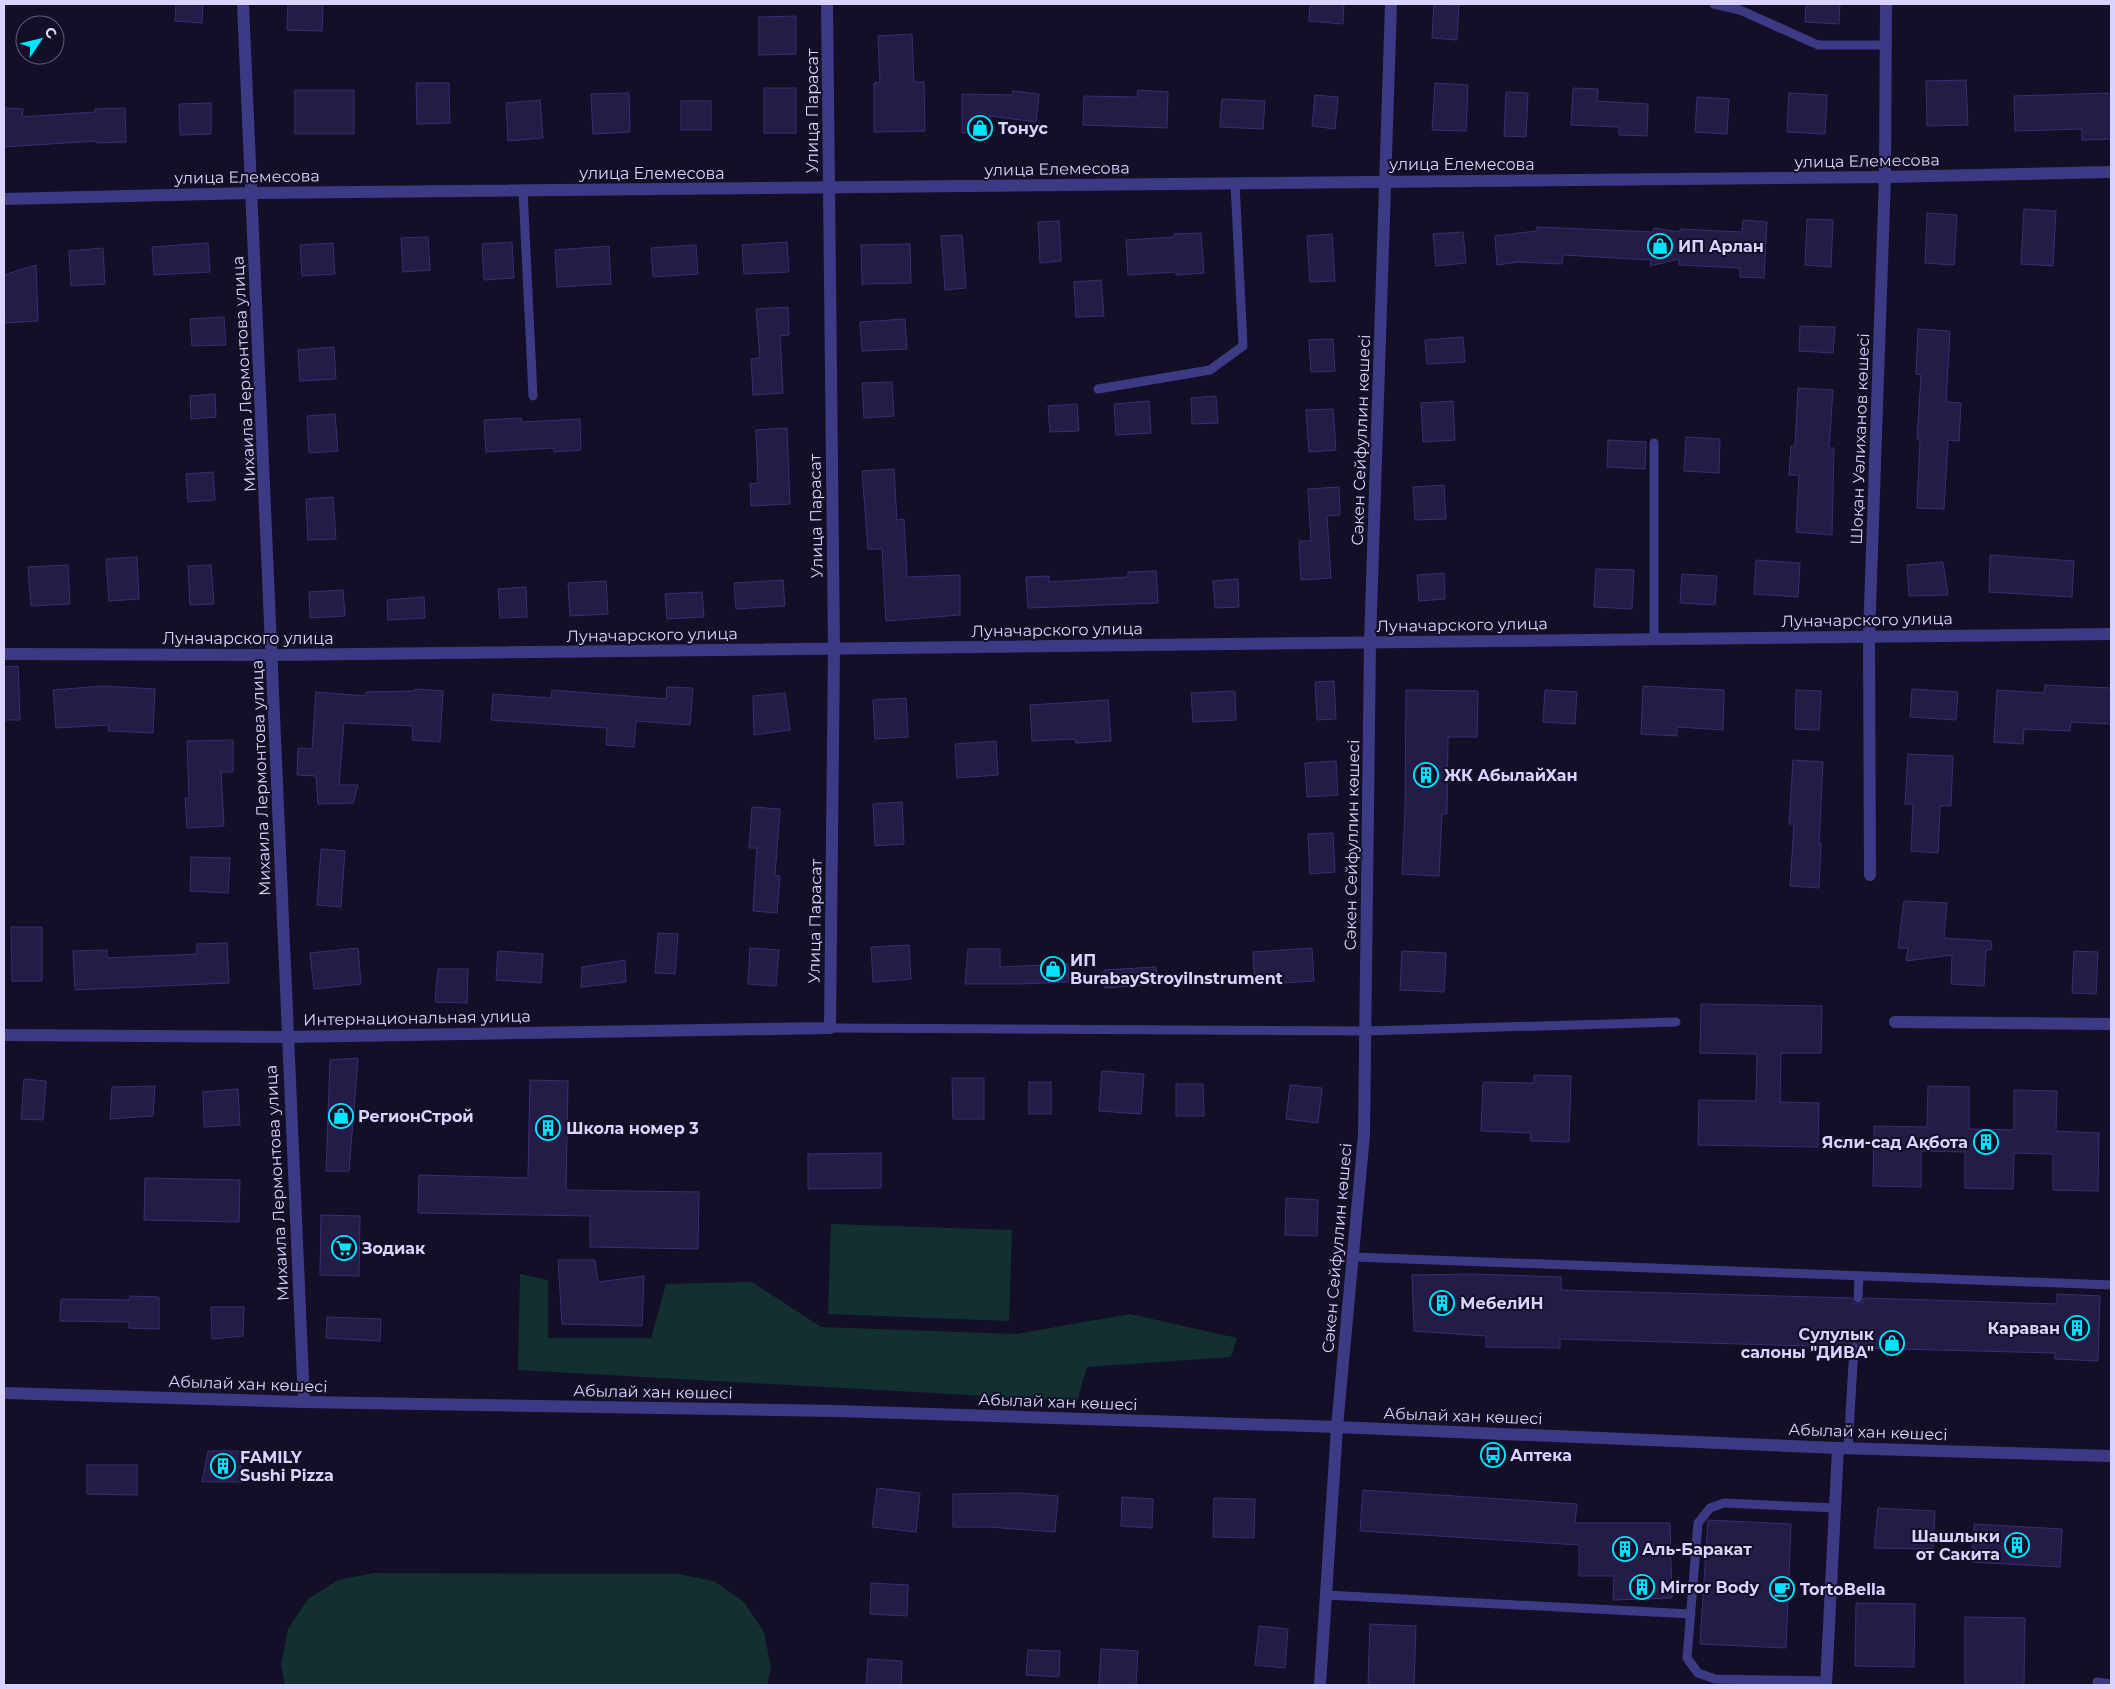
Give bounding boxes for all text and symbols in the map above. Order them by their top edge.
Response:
north arrow [15,15,65,65]
text: С [40,23,61,42]
street label: Улица Парасат [803,48,822,173]
shop icon: Тонус [967,115,993,141]
place label: Тонус [998,119,1048,138]
street label: улица Елемесова [1793,150,1940,172]
street label: улица Елемесова [1388,155,1535,174]
street label: улица Елемесова [983,158,1130,180]
street label: улица Елемесова [578,164,725,183]
street label: улица Елемесова [173,166,320,188]
shop icon: ИП Арлан [1647,233,1673,259]
place label: ИП Арлан [1678,237,1764,256]
street label: Михаила Лермонтова улица [228,256,260,492]
street label: Шоқан Уәлиханов көшесі [1847,333,1873,545]
street label: Сәкен Сейфуллин көшесі [1348,334,1374,546]
street label: Улица Парасат [805,453,827,578]
street label: Луначарского улица [1781,609,1953,631]
street label: Луначарского улица [1376,614,1548,636]
street label: Луначарского улица [971,619,1143,641]
street label: Луначарского улица [566,624,738,646]
street label: Луначарского улица [162,629,334,648]
street label: Михаила Лермонтова улица [247,660,275,896]
street label: Сәкен Сейфуллин көшесі [1341,739,1363,951]
building icon: ЖК АбылайХан [1413,762,1439,788]
place label: ЖК АбылайХан [1444,766,1578,785]
street label: Улица Парасат [804,858,826,983]
place label: ИП BurabayStroyiInstrument [1070,951,1283,988]
shop icon: ИП BurabayStroyiInstrument [1040,956,1066,982]
street label: Интернациональная улица [303,1007,531,1029]
street label: Михаила Лермонтова улица [261,1065,293,1301]
shop icon: РегионСтрой [328,1103,354,1129]
place label: РегионСтрой [358,1107,474,1126]
building icon: Школа номер 3 [535,1115,561,1141]
place label: Школа номер 3 [566,1119,699,1138]
building icon: Ясли-сад Ақбота [1973,1129,1999,1155]
place label: Ясли-сад Ақбота [1822,1133,1968,1152]
street label: Сәкен Сейфуллин көшесі [1318,1142,1356,1354]
supermarket icon: Зодиак [331,1235,357,1261]
place label: Зодиак [361,1239,426,1258]
building icon: МебелИН [1429,1290,1455,1316]
place label: МебелИН [1460,1294,1544,1313]
building icon: Караван [2064,1315,2090,1341]
place label: Караван [1988,1319,2060,1338]
place label: Сулулык салоны "ДИВА" [1741,1325,1875,1362]
shop icon: Сулулык салоны "ДИВА" [1879,1330,1905,1356]
street label: Абылай хан көшесі [168,1372,328,1396]
street label: Абылай хан көшесі [573,1381,733,1403]
street label: Абылай хан көшесі [978,1390,1138,1414]
street label: Абылай хан көшесі [1383,1404,1543,1428]
street label: Абылай хан көшесі [1788,1420,1948,1444]
bus stop icon: Аптека [1480,1442,1506,1468]
place label: Аптека [1510,1446,1572,1465]
place label: FAMILY Sushi Pizza [240,1448,334,1485]
building icon: FAMILY Sushi Pizza [210,1453,236,1479]
place label: Шашлыки от Сакита [1911,1527,2000,1564]
building icon: Шашлыки от Сакита [2004,1532,2030,1558]
building icon: Аль-Баракат [1612,1536,1638,1562]
place label: Аль-Баракат [1642,1540,1752,1559]
building icon: Mirror Body [1629,1574,1655,1600]
cafe icon: TortoBella [1769,1576,1795,1602]
place label: Mirror Body [1660,1578,1759,1597]
place label: TortoBella [1800,1580,1886,1599]

